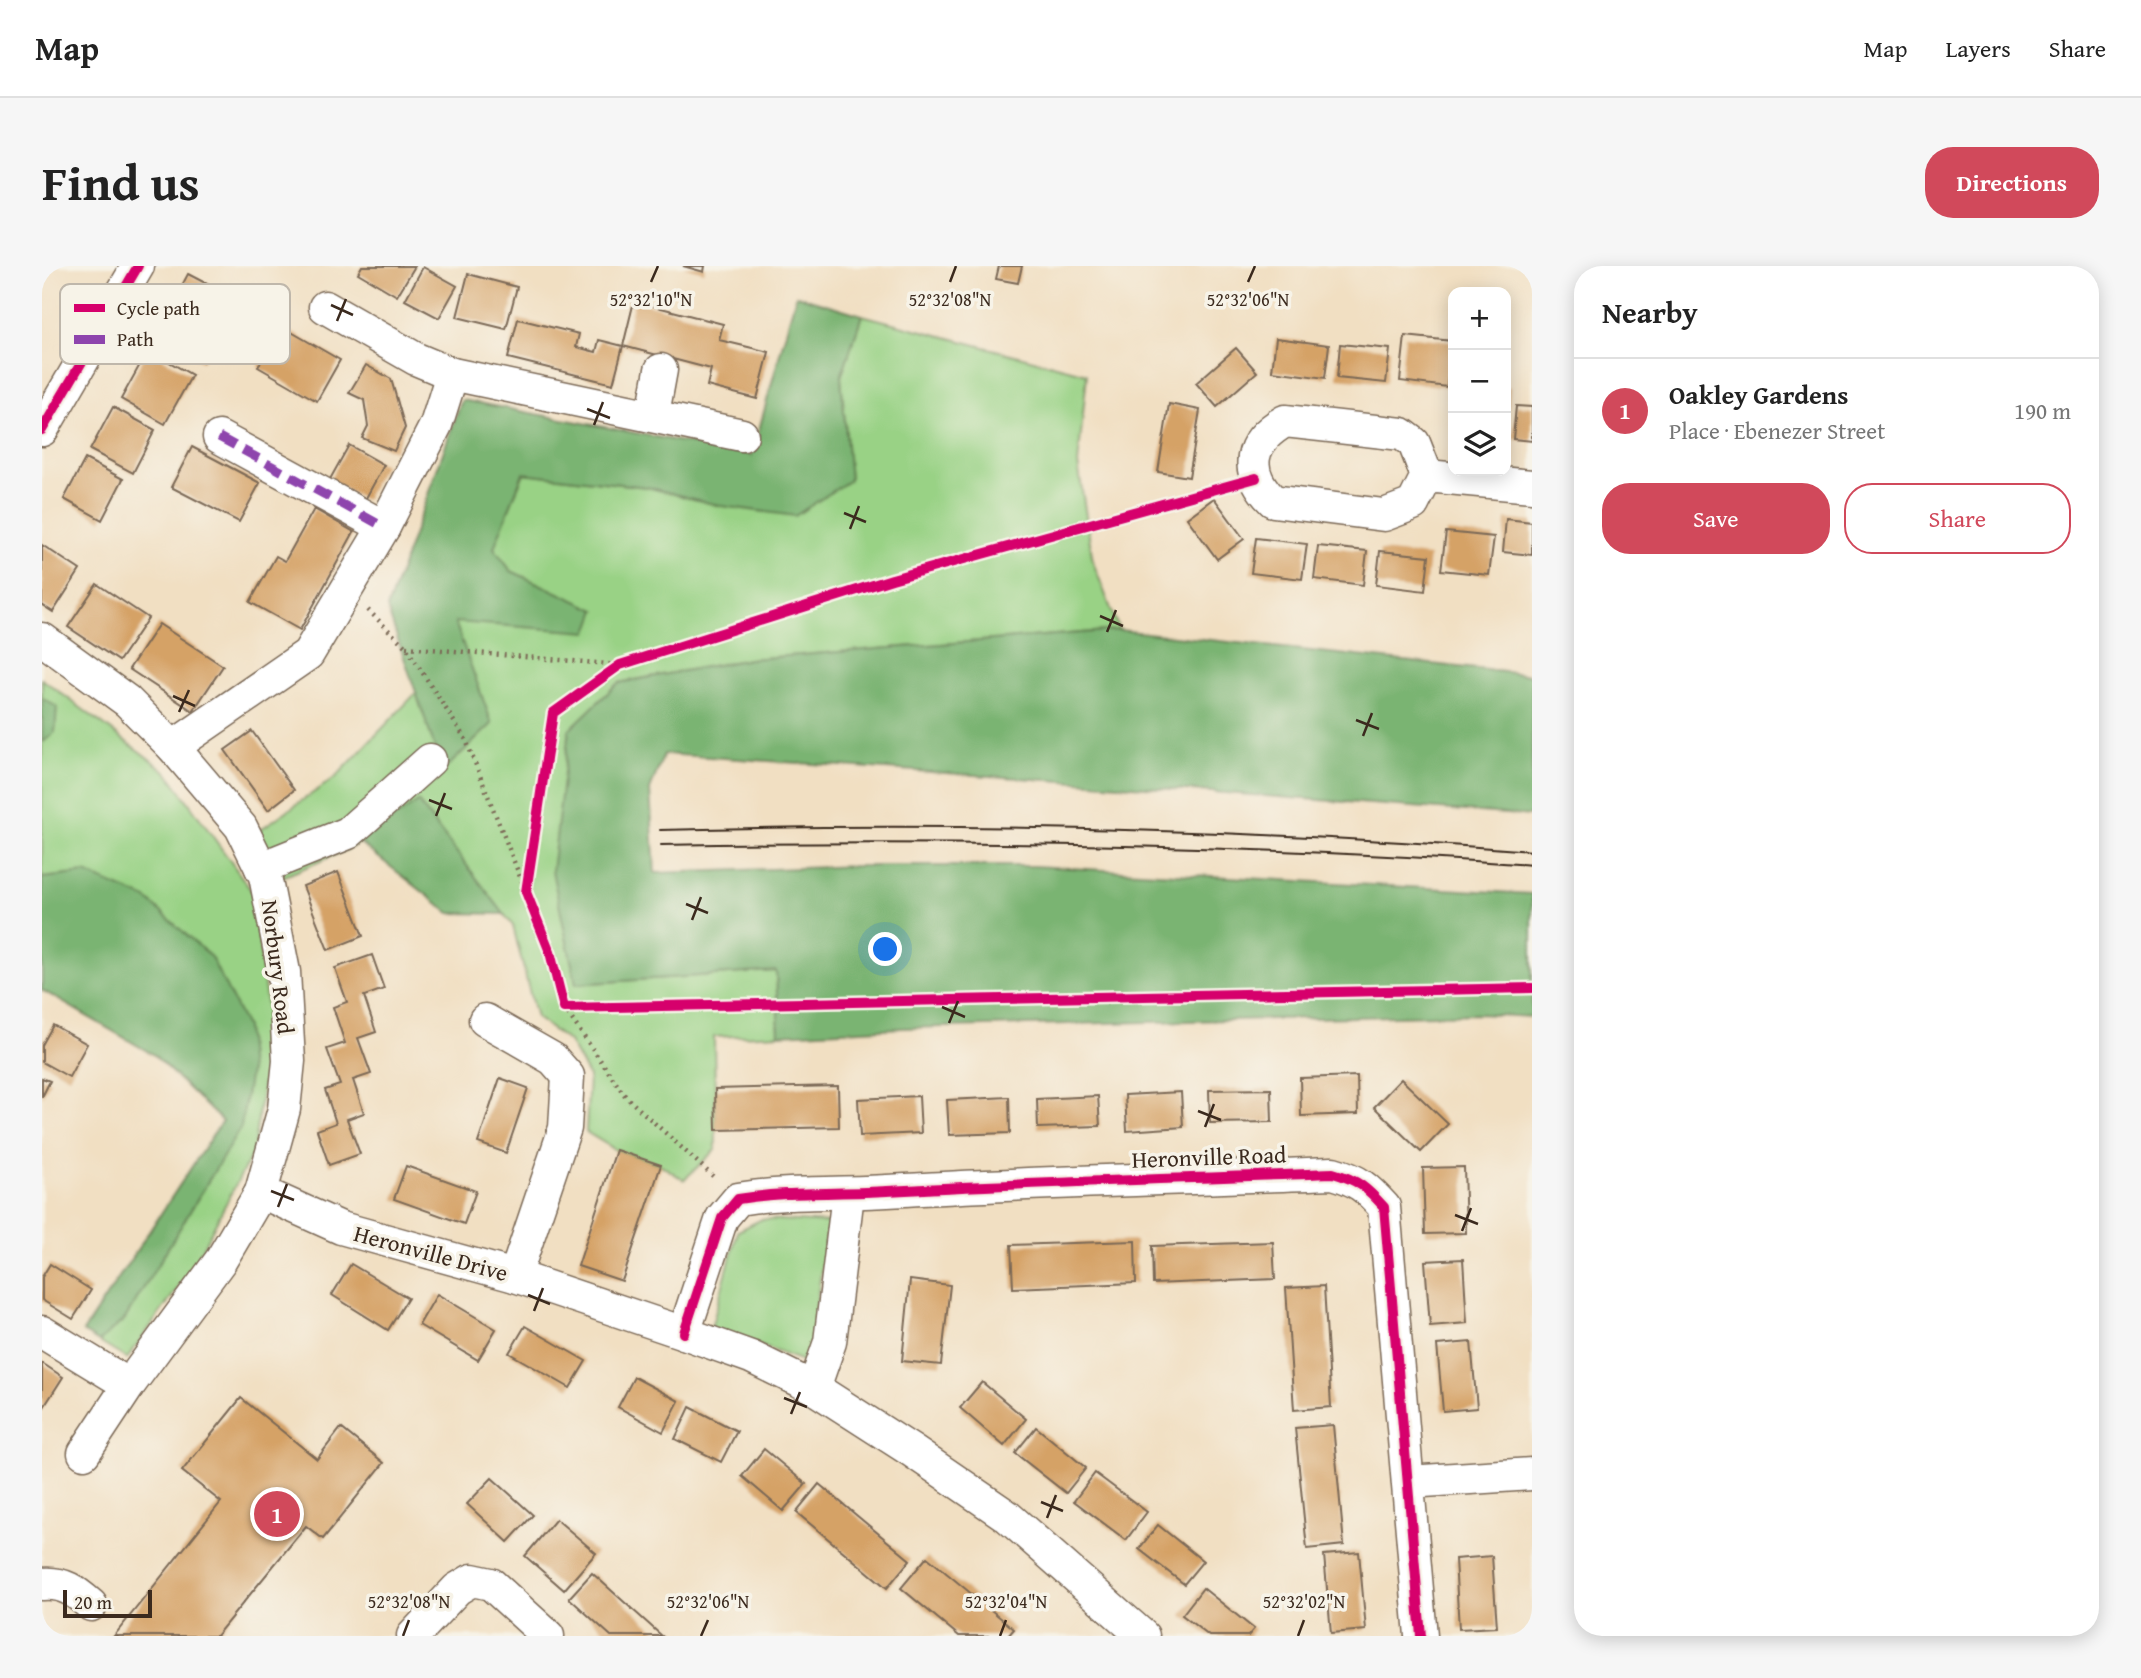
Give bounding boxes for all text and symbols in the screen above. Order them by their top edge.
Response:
text: Map [35,24,99,72]
text: Map [1864,31,1907,66]
text: Layers [1945,31,2011,66]
text: Share [2049,31,2106,66]
text: Find us [42,146,200,218]
button: Directions [1925,147,2099,218]
legend [60,284,290,364]
text: 52°32'10"N [610,286,693,313]
text: 52°32'08"N [909,286,992,313]
text: 52°32'06"N [1207,286,1290,313]
map controls [1448,287,1511,476]
button: + [1448,287,1511,350]
text: Nearby [1602,290,1698,334]
text: Cycle path [117,294,200,322]
text: Path [117,325,154,353]
button: − [1448,350,1511,413]
text: Oakley Gardens [1669,375,1848,414]
text: 1 [1619,394,1631,427]
text: 190 m [2014,394,2071,427]
button: layers [1448,413,1511,476]
text: Place · Ebenezer Street [1669,414,1885,447]
button: Save [1602,483,1830,554]
button: Share [1844,483,2071,554]
street label: Norbury Road [254,898,303,1037]
your location [868,932,902,966]
street label: Heronville Road [1131,1137,1288,1176]
street label: Heronville Drive [350,1216,512,1289]
pin: 1 [254,1488,300,1540]
scale bar [63,1587,152,1619]
text: 20 m [74,1588,112,1616]
text: 52°32'08"N [368,1588,451,1615]
text: 52°32'06"N [667,1588,750,1615]
text: 52°32'04"N [965,1588,1048,1615]
text: 52°32'02"N [1263,1588,1346,1615]

